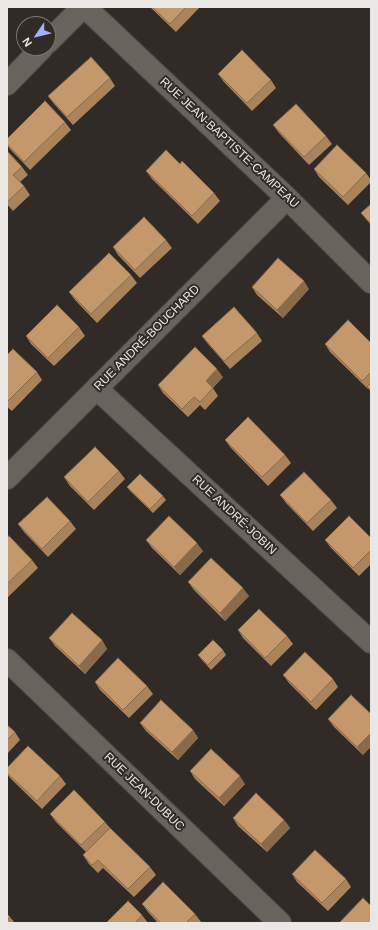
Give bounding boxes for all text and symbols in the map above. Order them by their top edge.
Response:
north arrow [16,16,56,56]
text: N [20,36,34,49]
street label: RUE JEAN-BAPTISTE-CAMPEAU [157,75,301,211]
street label: RUE ANDRÉ-BOUCHARD [91,282,203,394]
street label: RUE ANDRÉ-JOBIN [189,472,279,558]
street label: RUE JEAN-DUBUC [101,750,187,834]

